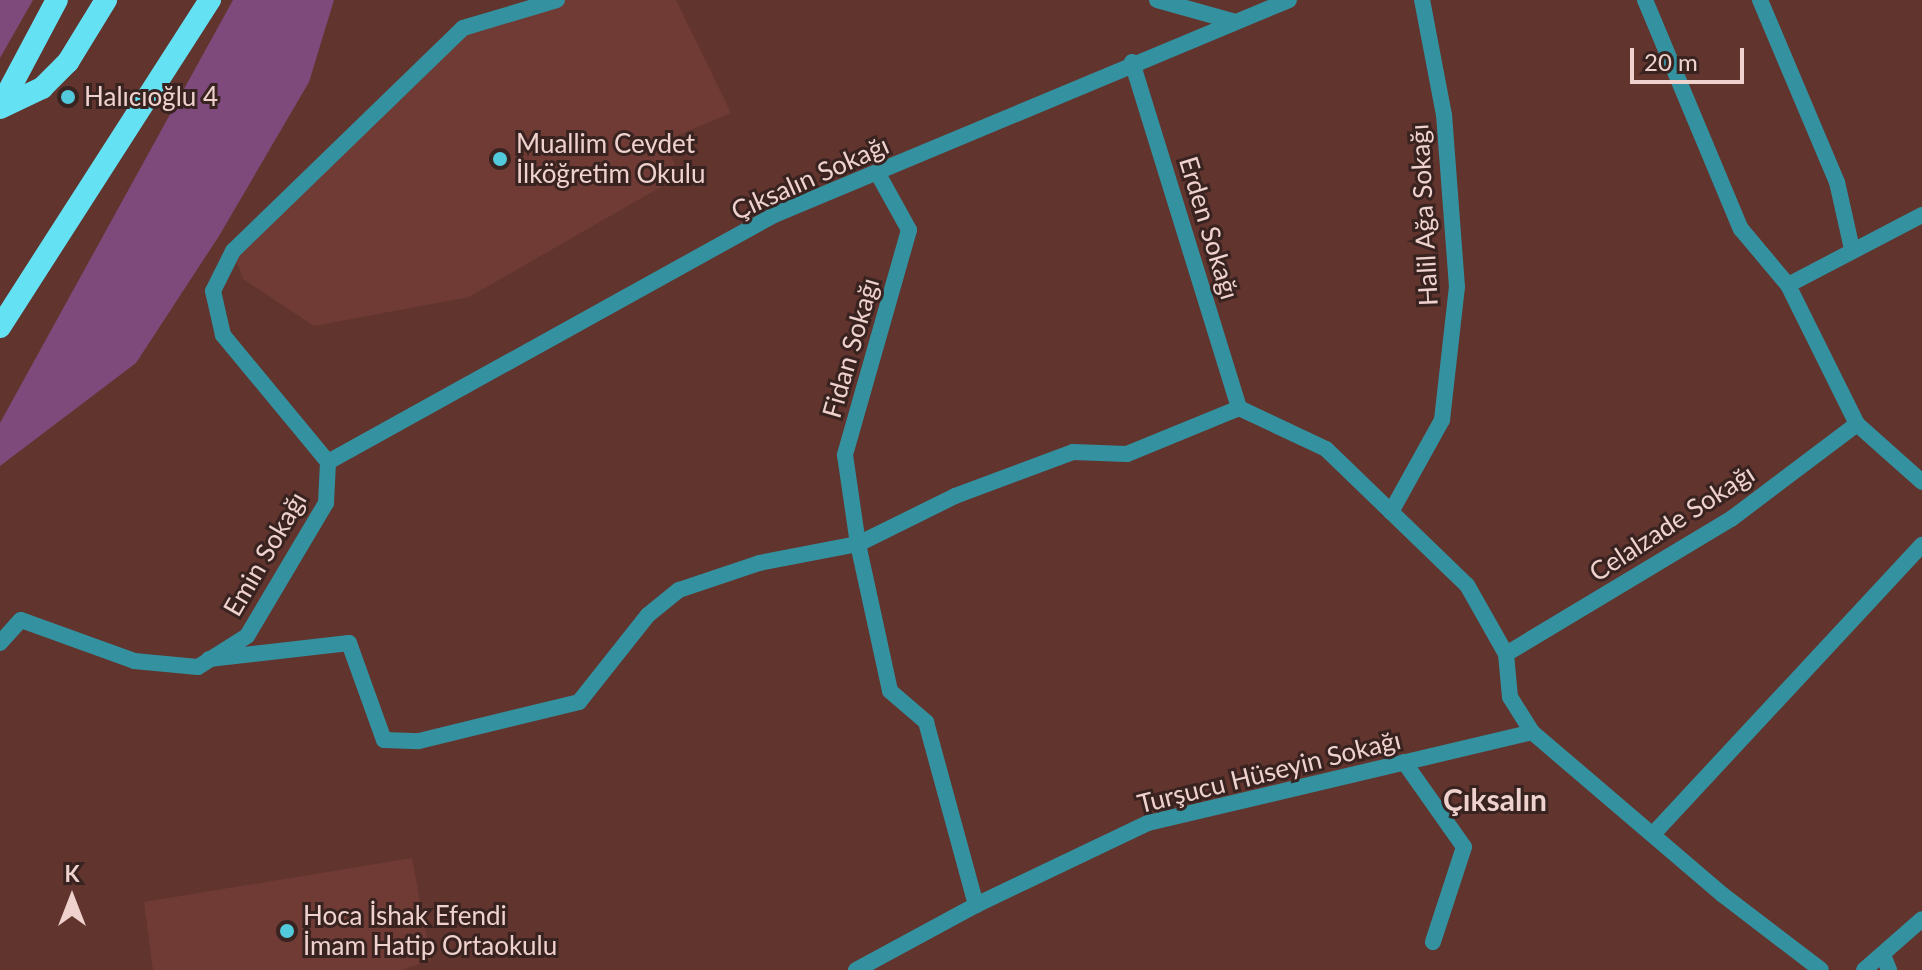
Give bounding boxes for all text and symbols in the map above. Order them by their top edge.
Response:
scale bar [1634,32,1748,82]
text: 20 m [1644,47,1698,76]
place label: Halıcıoğlu 4 [84,81,218,113]
marker: Halıcıoğlu 4 [59,88,77,106]
street label: Halil Ağa Sokağı [1404,123,1444,307]
place label: Muallim Cevdet İlköğretim Okulu [516,128,705,190]
street label: Çıksalın Sokağı [726,129,894,227]
marker: Muallim Cevdet İlköğretim Okulu [491,150,509,168]
street label: Erden Sokağı [1172,153,1246,303]
street label: Fidan Sokağı [816,274,886,422]
street label: Celalzade Sokağı [1584,458,1760,588]
street label: Emin Sokağı [217,486,313,622]
street label: Turşucu Hüseyin Sokağı [1134,724,1404,820]
district label: Çıksalın [1443,781,1547,817]
north arrow [32,858,112,938]
text: K [64,860,80,887]
place label: Hoca İshak Efendi İmam Hatip Ortaokulu [303,900,557,962]
marker: Hoca İshak Efendi İmam Hatip Ortaokulu [278,922,296,940]

